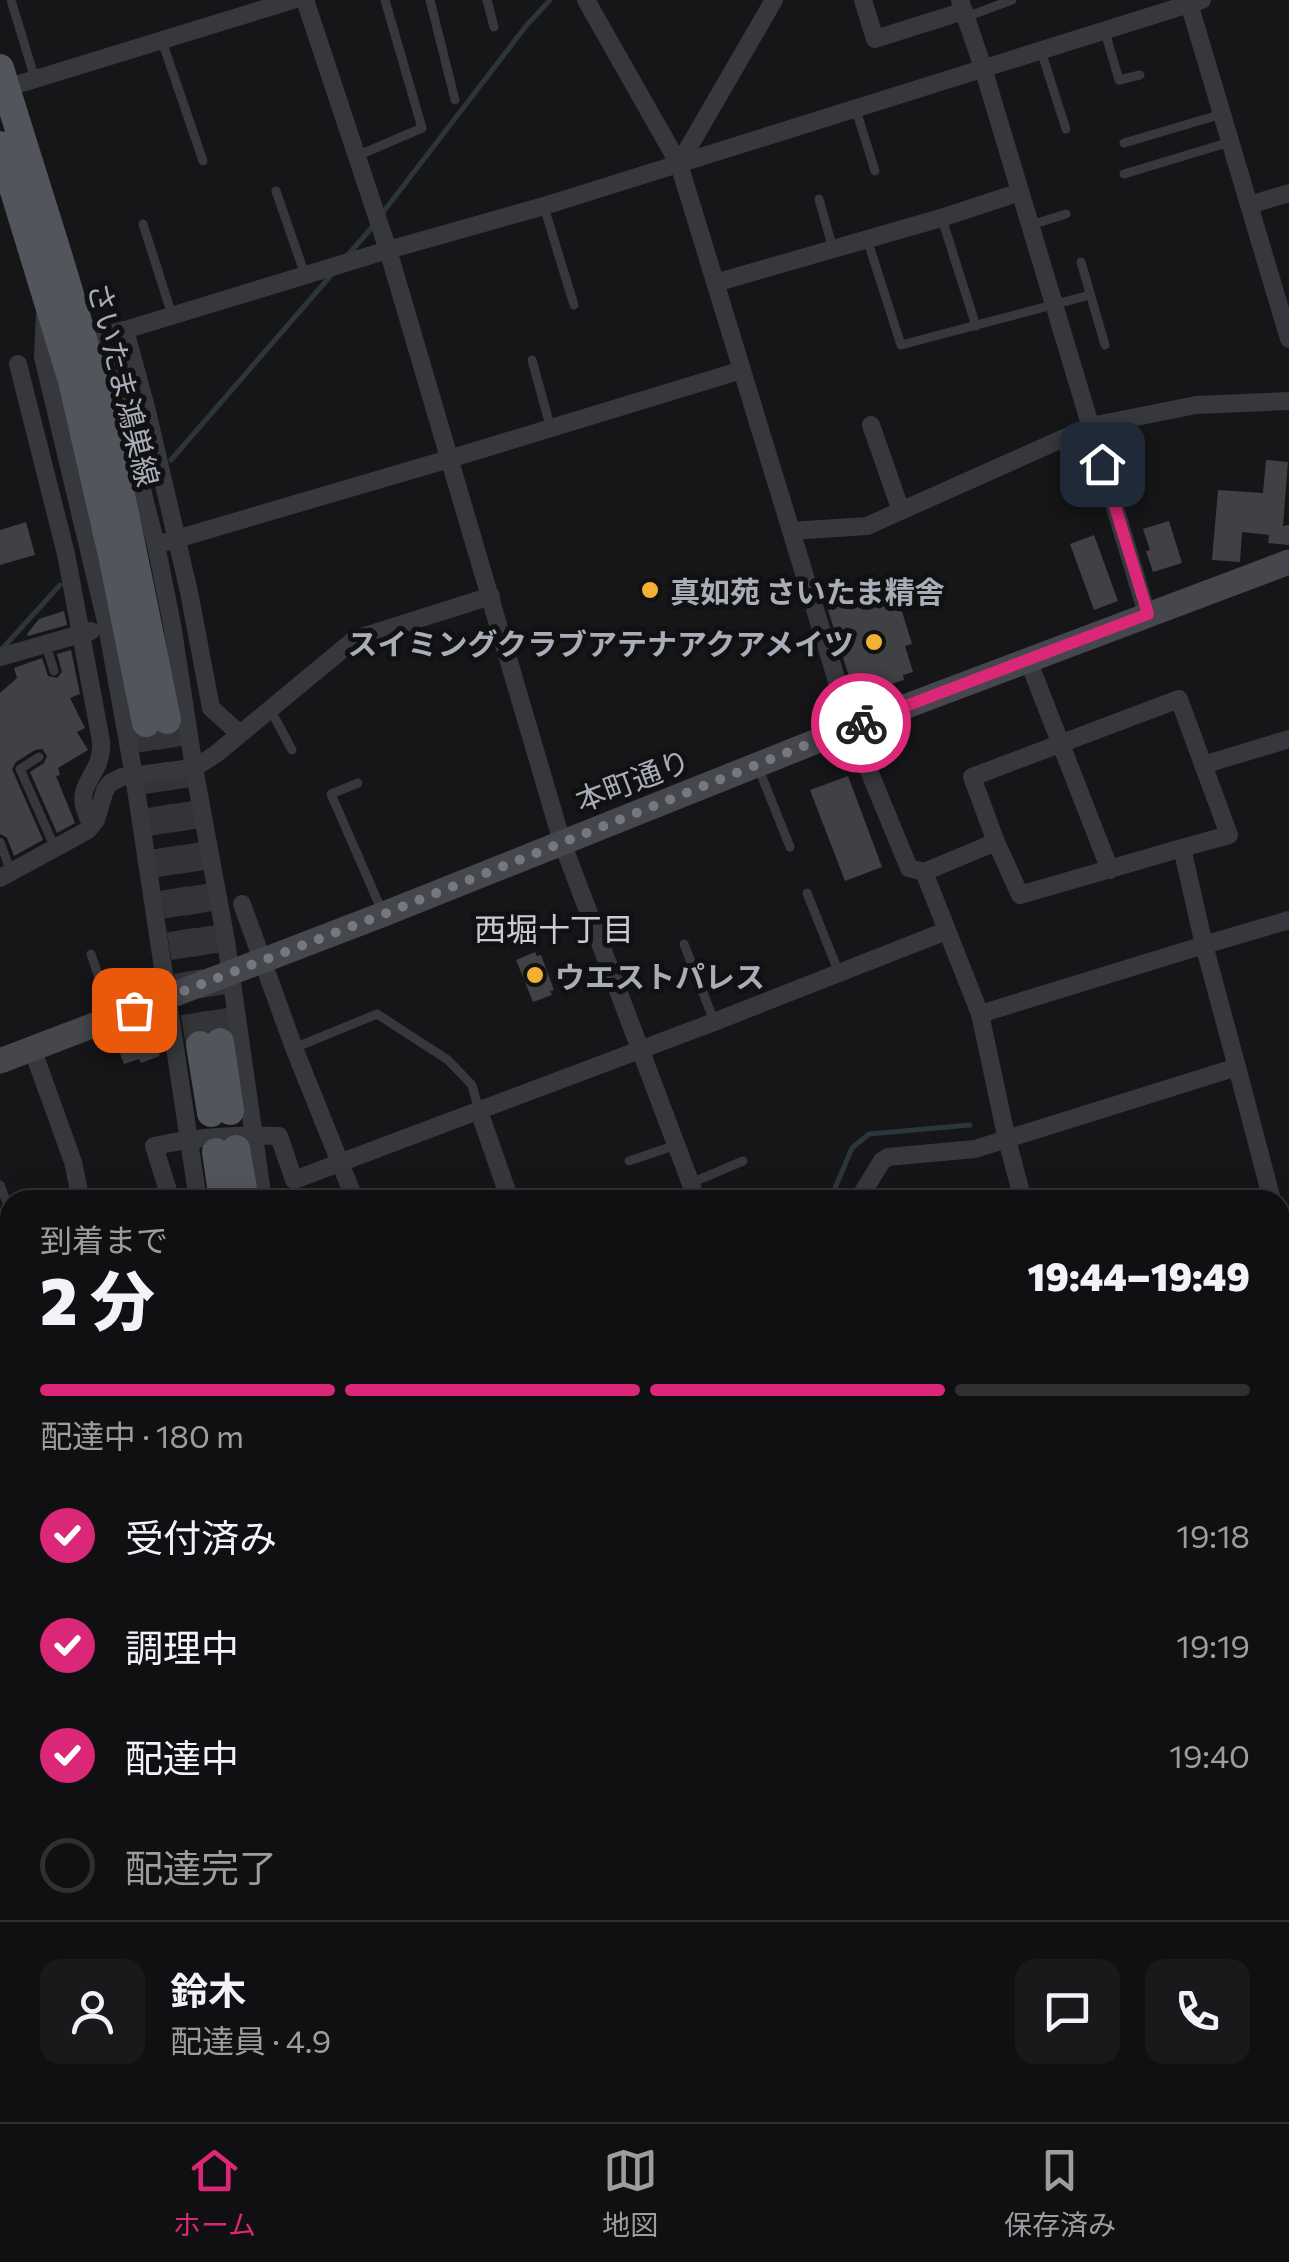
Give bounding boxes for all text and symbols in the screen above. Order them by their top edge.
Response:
street label: さいたま鴻巣線 [82,278,168,490]
pin [1060,422,1145,507]
icon: home [1075,437,1130,492]
place label: 真如苑 さいたま精舎 [670,572,945,609]
marker: 真如苑 さいたま精舎 [639,579,661,601]
place label: スイミングクラブアテナアクアメイツ [348,624,854,661]
marker: スイミングクラブアテナアクアメイツ [863,631,885,653]
courier [811,673,911,773]
icon: bike [834,696,889,751]
street label: 本町通り [569,740,695,818]
district label: 西堀十丁目 [474,908,634,948]
place label: ウエストパレス [555,957,765,994]
marker: ウエストパレス [524,964,546,986]
pin [92,968,177,1053]
icon: bag [107,983,162,1038]
text: 到着まで [40,1219,168,1259]
text: 19:44–19:49 [1028,1252,1250,1299]
text: 2 分 [40,1259,155,1338]
text: 配達中 · 180 m [40,1415,244,1455]
icon: check [40,1508,95,1563]
text: 受付済み [125,1513,277,1560]
text: 19:18 [1176,1515,1250,1555]
icon: check [40,1618,95,1673]
text: 調理中 [125,1623,239,1670]
text: 19:19 [1176,1625,1250,1665]
icon: check [40,1728,95,1783]
text: 配達中 [125,1733,239,1780]
text: 19:40 [1169,1735,1250,1775]
text: 配達完了 [125,1843,277,1890]
button: person [40,1959,145,2064]
button: chat [1015,1959,1120,2064]
button: phone [1145,1959,1250,2064]
text: 鈴木 [170,1966,246,2013]
text: 配達員 · 4.9 [170,2020,331,2060]
tab: ホーム [173,2143,256,2243]
tab: 地図 [602,2143,658,2243]
tab: 保存済み [1004,2143,1116,2243]

